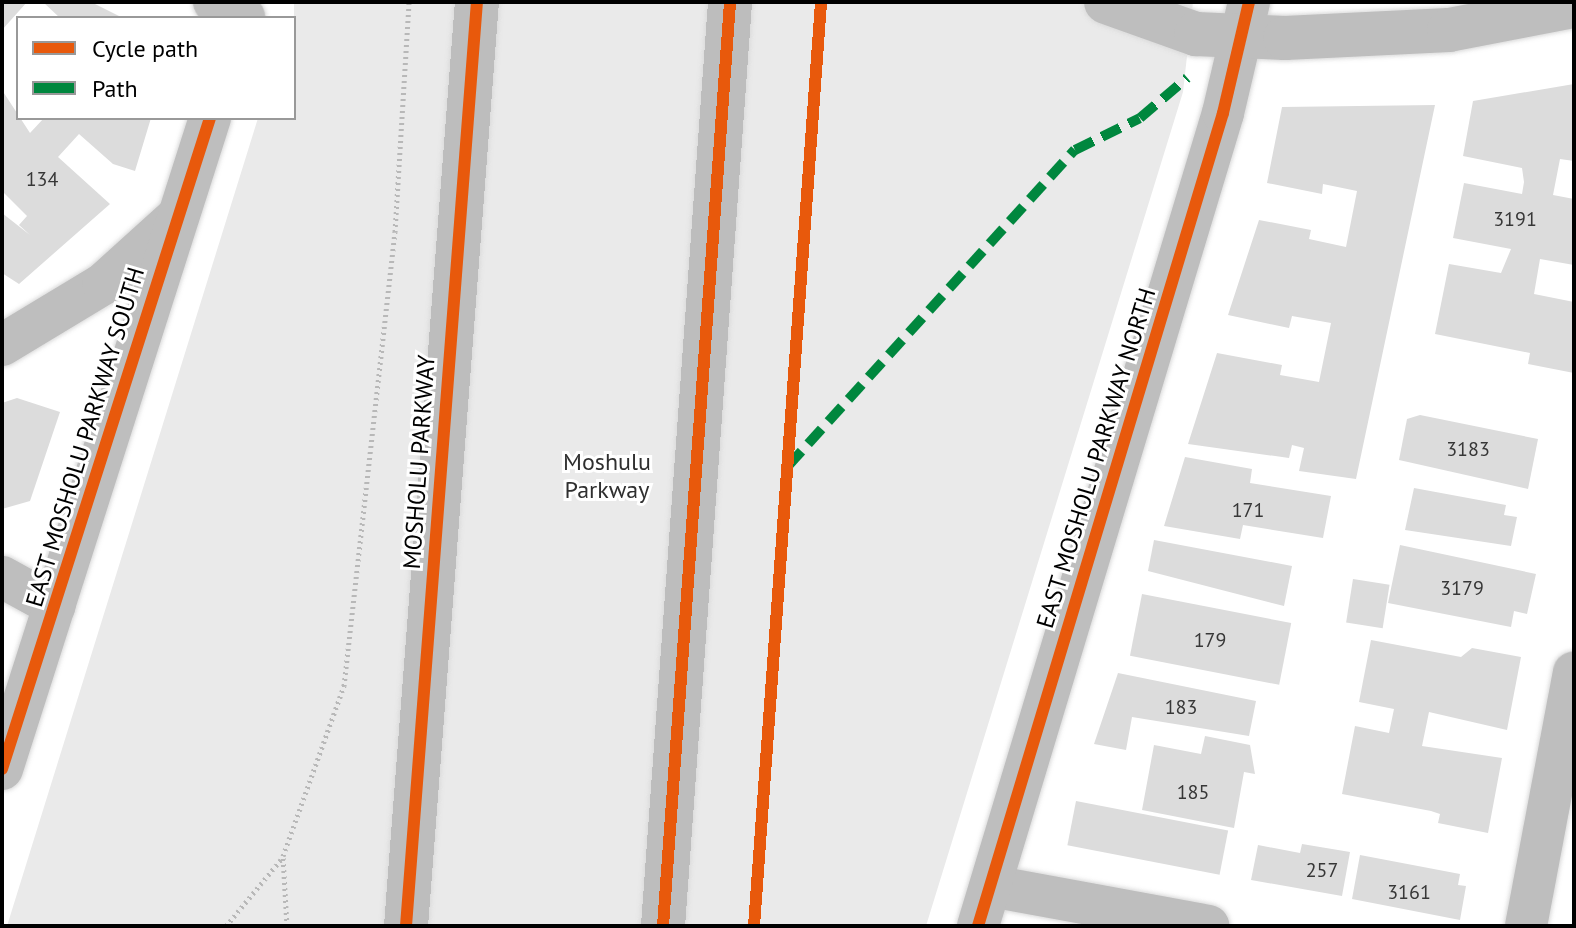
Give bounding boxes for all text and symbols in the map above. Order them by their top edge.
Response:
legend [16,16,296,120]
text: Cycle path [92,33,198,64]
text: Path [92,73,138,104]
house number: 134 [26,167,58,191]
house number: 3191 [1493,207,1537,231]
street label: EAST MOSHOLU PARKWAY SOUTH [19,263,151,611]
street label: EAST MOSHOLU PARKWAY NORTH [1030,284,1162,632]
street label: MOSHOLU PARKWAY [397,354,441,570]
house number: 3183 [1446,437,1490,461]
park label: Moshulu Parkway [563,448,651,504]
house number: 171 [1232,498,1264,522]
house number: 3179 [1440,576,1484,600]
house number: 179 [1194,628,1226,652]
house number: 183 [1165,695,1197,719]
house number: 185 [1177,780,1209,804]
house number: 257 [1306,858,1338,882]
house number: 3161 [1387,880,1431,904]

